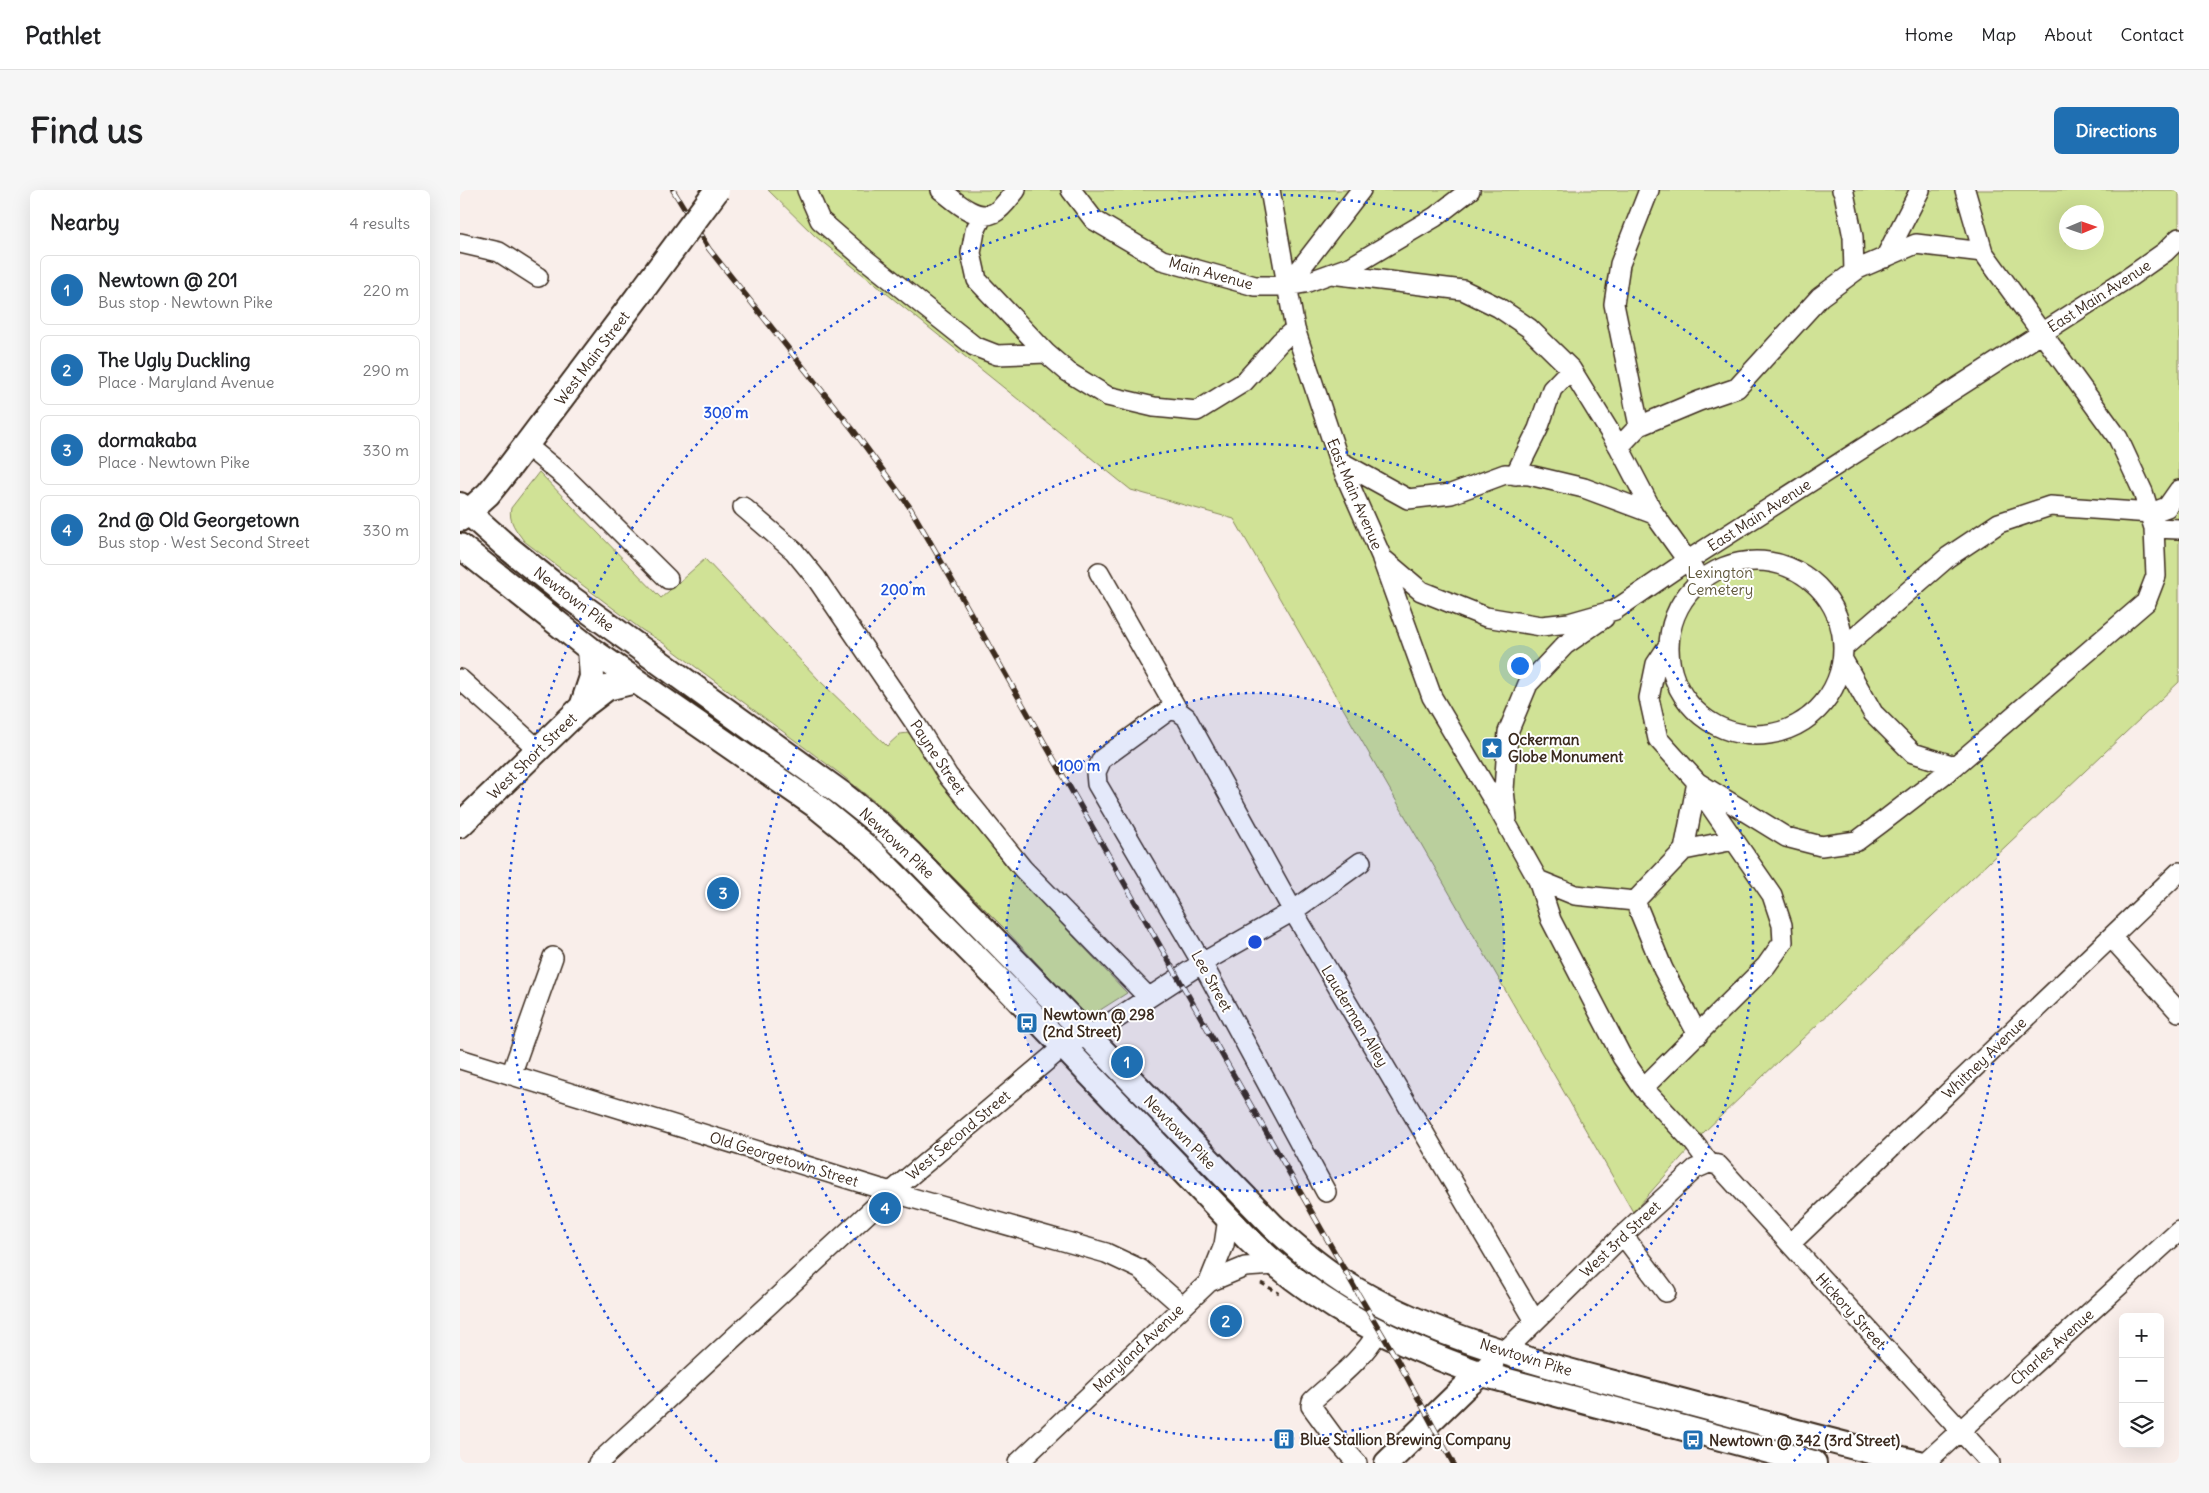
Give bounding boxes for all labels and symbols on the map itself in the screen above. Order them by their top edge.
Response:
north arrow [2059,205,2104,250]
street label: Main Avenue [1167,253,1255,293]
street label: East Main Avenue [2044,256,2154,336]
street label: West Main Street [550,307,634,409]
text: 300 m [704,403,749,422]
street label: East Main Avenue [1323,435,1387,553]
street label: East Main Avenue [1704,475,1814,555]
street label: Newtown Pike [530,563,618,635]
park label: Lexington Cemetery [1687,563,1753,599]
text: 200 m [881,580,925,599]
your location [1507,653,1533,679]
street label: West Short Street [483,709,581,803]
street label: Payne Street [906,716,970,798]
place label: Ockerman Globe Monument [1508,730,1624,766]
place icon: Ockerman Globe Monument [1480,736,1504,760]
text: 100 m [1058,756,1100,775]
street label: Newtown Pike [856,803,938,883]
pin: 3 [707,874,739,912]
centre of rings [1246,933,1264,951]
street label: Lee Street [1187,947,1237,1015]
street label: Lauderman Alley [1317,962,1393,1070]
place label: Newtown @ 298 (2nd Street) [1043,1005,1155,1042]
bus stop icon: Newtown @ 298 (2nd Street) [1015,1011,1039,1035]
street label: Whitney Avenue [1938,1013,2030,1103]
pin: 1 [1111,1043,1143,1081]
street label: West Second Street [902,1086,1014,1184]
street label: Newtown Pike [1140,1091,1220,1173]
street label: Old Georgetown Street [707,1127,861,1191]
pin: 4 [869,1189,901,1227]
street label: West 3rd Street [1576,1197,1664,1281]
street label: Hickory Street [1812,1269,1890,1353]
street label: Maryland Avenue [1089,1300,1187,1396]
pin: 2 [1210,1302,1242,1340]
street label: Charles Avenue [2007,1305,2097,1389]
street label: Newtown Pike [1477,1334,1575,1380]
building icon: Blue Stallion Brewing Company [1272,1427,1296,1451]
bus stop icon: Newtown @ 342 (3rd Street) [1681,1428,1705,1452]
place label: Blue Stallion Brewing Company [1300,1430,1511,1450]
place label: Newtown @ 342 (3rd Street) [1709,1431,1900,1451]

